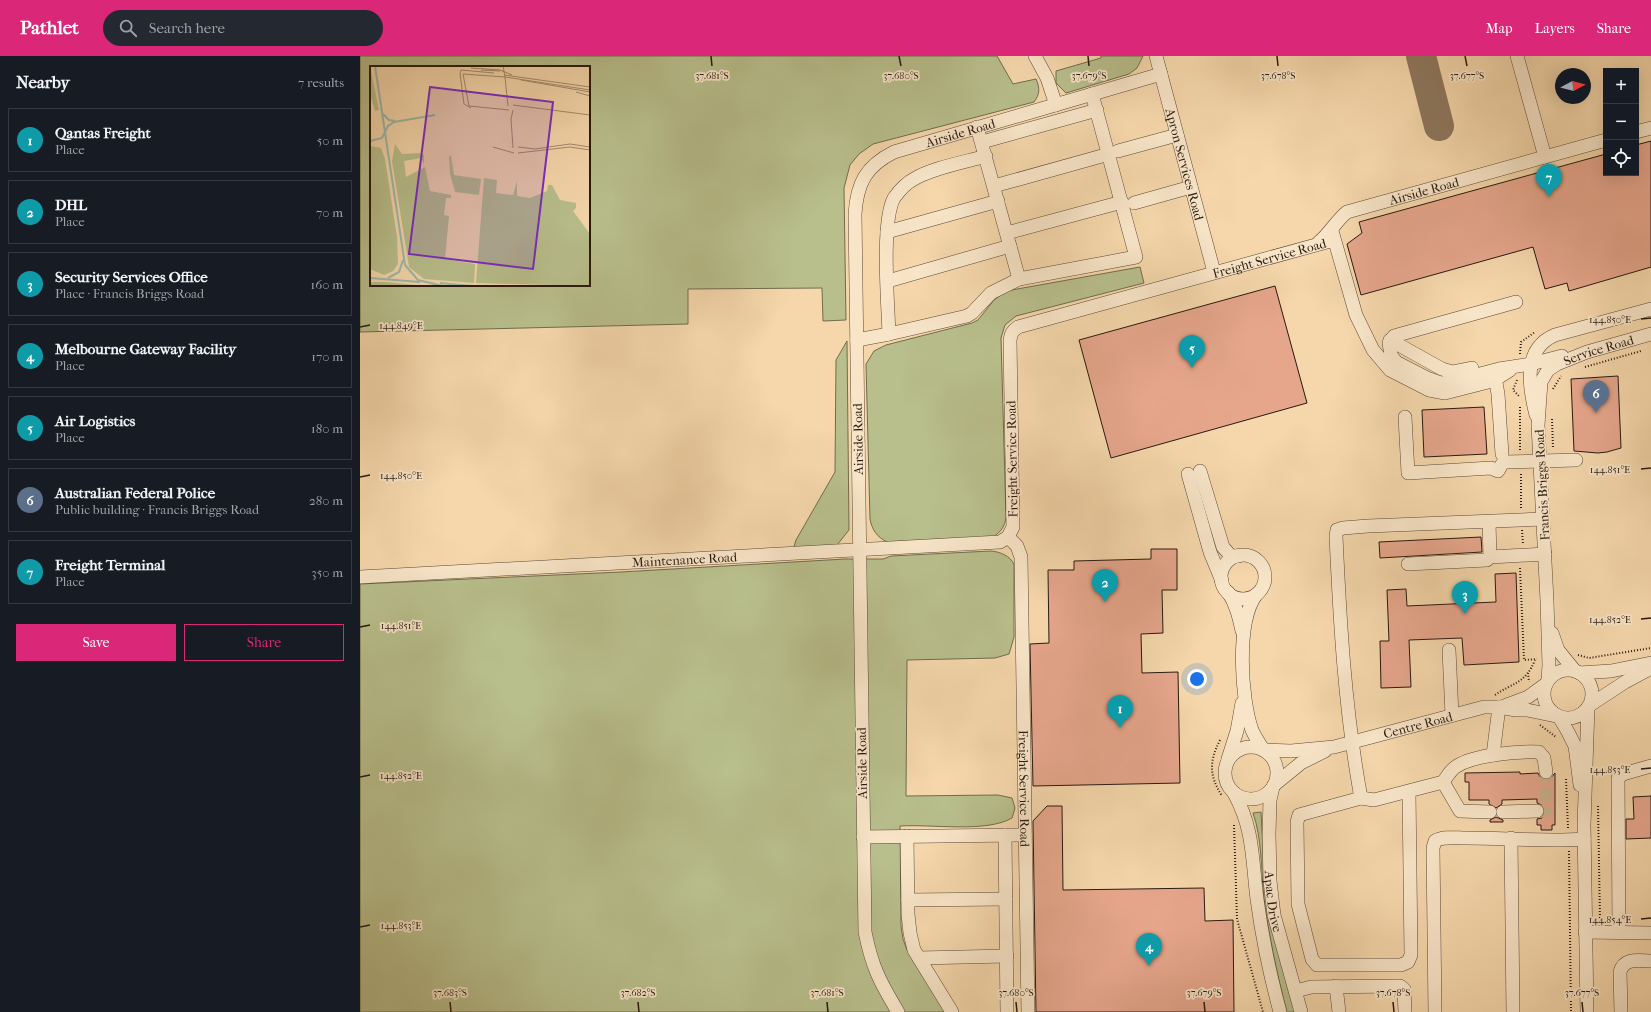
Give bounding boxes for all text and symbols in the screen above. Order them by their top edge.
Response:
search box [103,10,383,46]
text: Pathlet [20,17,79,39]
icon: search [117,17,139,39]
text: Search here [149,19,225,37]
text: Map [1486,20,1513,37]
text: Layers [1535,20,1575,37]
text: Share [1597,20,1631,37]
inset map [370,66,590,286]
north arrow [1555,68,1591,104]
map controls [1603,68,1639,176]
button: + [1603,68,1639,104]
text: 37.681°S [695,70,729,82]
text: 37.680°S [883,70,919,82]
text: 37.679°S [1072,70,1106,82]
text: 37.678°S [1261,70,1295,82]
text: 37.677°S [1450,70,1484,82]
text: Nearby [16,72,70,92]
text: 7 results [298,75,344,90]
button: − [1603,104,1639,140]
street label: Apron Services Road [1163,106,1207,223]
street label: Airside Road [923,115,998,150]
text: Qantas Freight [55,124,151,142]
text: 1 [28,133,32,148]
text: 50 m [317,133,343,148]
button: locate [1603,140,1639,176]
text: Place [55,142,85,157]
pin: 7 [1536,164,1562,197]
street label: Airside Road [1386,174,1461,208]
text: DHL [55,196,87,214]
text: 2 [27,205,33,220]
text: 70 m [316,205,343,220]
text: Place [55,214,85,229]
street label: Freight Service Road [1211,235,1329,281]
text: Security Services Office [55,268,208,286]
text: 3 [27,277,33,292]
text: 160 m [311,277,343,292]
text: Place · Francis Briggs Road [55,286,204,301]
text: 144.850°E [1589,314,1631,326]
text: 144.849°E [379,320,423,332]
street label: Service Road [1561,332,1636,368]
pin: 5 [1179,335,1205,368]
text: Melbourne Gateway Facility [55,340,236,358]
text: 4 [26,349,34,364]
text: 170 m [311,349,343,364]
text: Place [55,358,85,373]
pin: 6 [1583,380,1609,413]
street label: Freight Service Road [1003,399,1021,518]
street label: Airside Road [850,402,866,476]
text: Air Logistics [55,412,135,430]
text: 5 [27,421,33,436]
text: 180 m [311,421,343,436]
street label: Francis Briggs Road [1532,428,1552,541]
text: Place [55,430,85,445]
text: 144.851°E [1590,464,1630,476]
text: 144.850°E [380,470,422,482]
text: Australian Federal Police [55,484,215,502]
text: 6 [26,493,34,508]
text: 280 m [309,493,343,508]
text: Public building · Francis Briggs Road [55,502,259,517]
street label: Maintenance Road [632,549,738,570]
text: Freight Terminal [55,556,165,574]
text: 7 [27,565,33,580]
text: 350 m [311,565,343,580]
pin: 2 [1092,569,1118,602]
text: Place [55,574,85,589]
pin: 3 [1452,581,1478,614]
text: 144.852°E [1589,614,1631,626]
text: 144.851°E [381,620,421,632]
button: Save [16,624,176,661]
button: Share [184,624,344,661]
your location [1187,669,1207,689]
pin: 1 [1107,695,1133,728]
street label: Centre Road [1382,708,1455,741]
street label: Airside Road [854,726,870,800]
street label: Freight Service Road [1016,730,1033,848]
text: 144.853°E [1590,764,1630,776]
text: 144.852°E [380,770,422,782]
street label: Apac Drive [1262,870,1286,934]
text: 144.854°E [1589,914,1631,926]
text: 144.853°E [381,920,421,932]
pin: 4 [1136,933,1162,966]
text: 37.683°S [433,987,467,999]
text: 37.682°S [620,987,656,999]
text: 37.681°S [810,987,844,999]
text: 37.680°S [998,987,1034,999]
text: 37.679°S [1187,987,1221,999]
text: 37.678°S [1376,987,1410,999]
text: 37.677°S [1565,987,1599,999]

